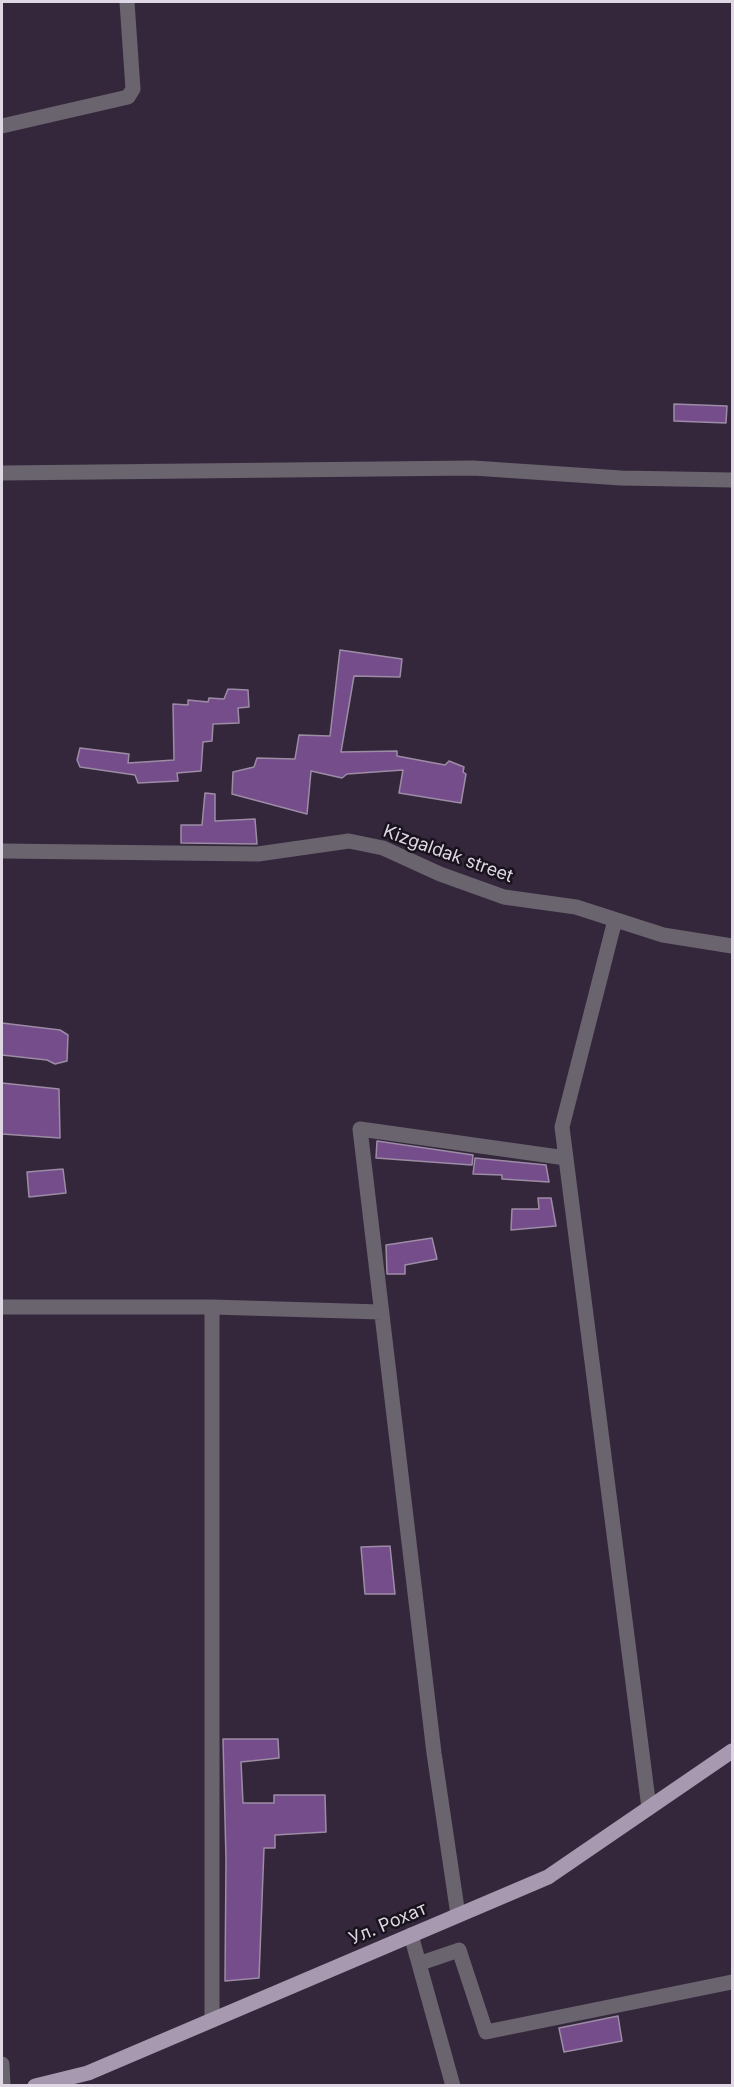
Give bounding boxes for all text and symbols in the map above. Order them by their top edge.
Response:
street label: Kizgaldak street [380,820,516,888]
street label: Ул. Рохат [346,1898,430,1950]

